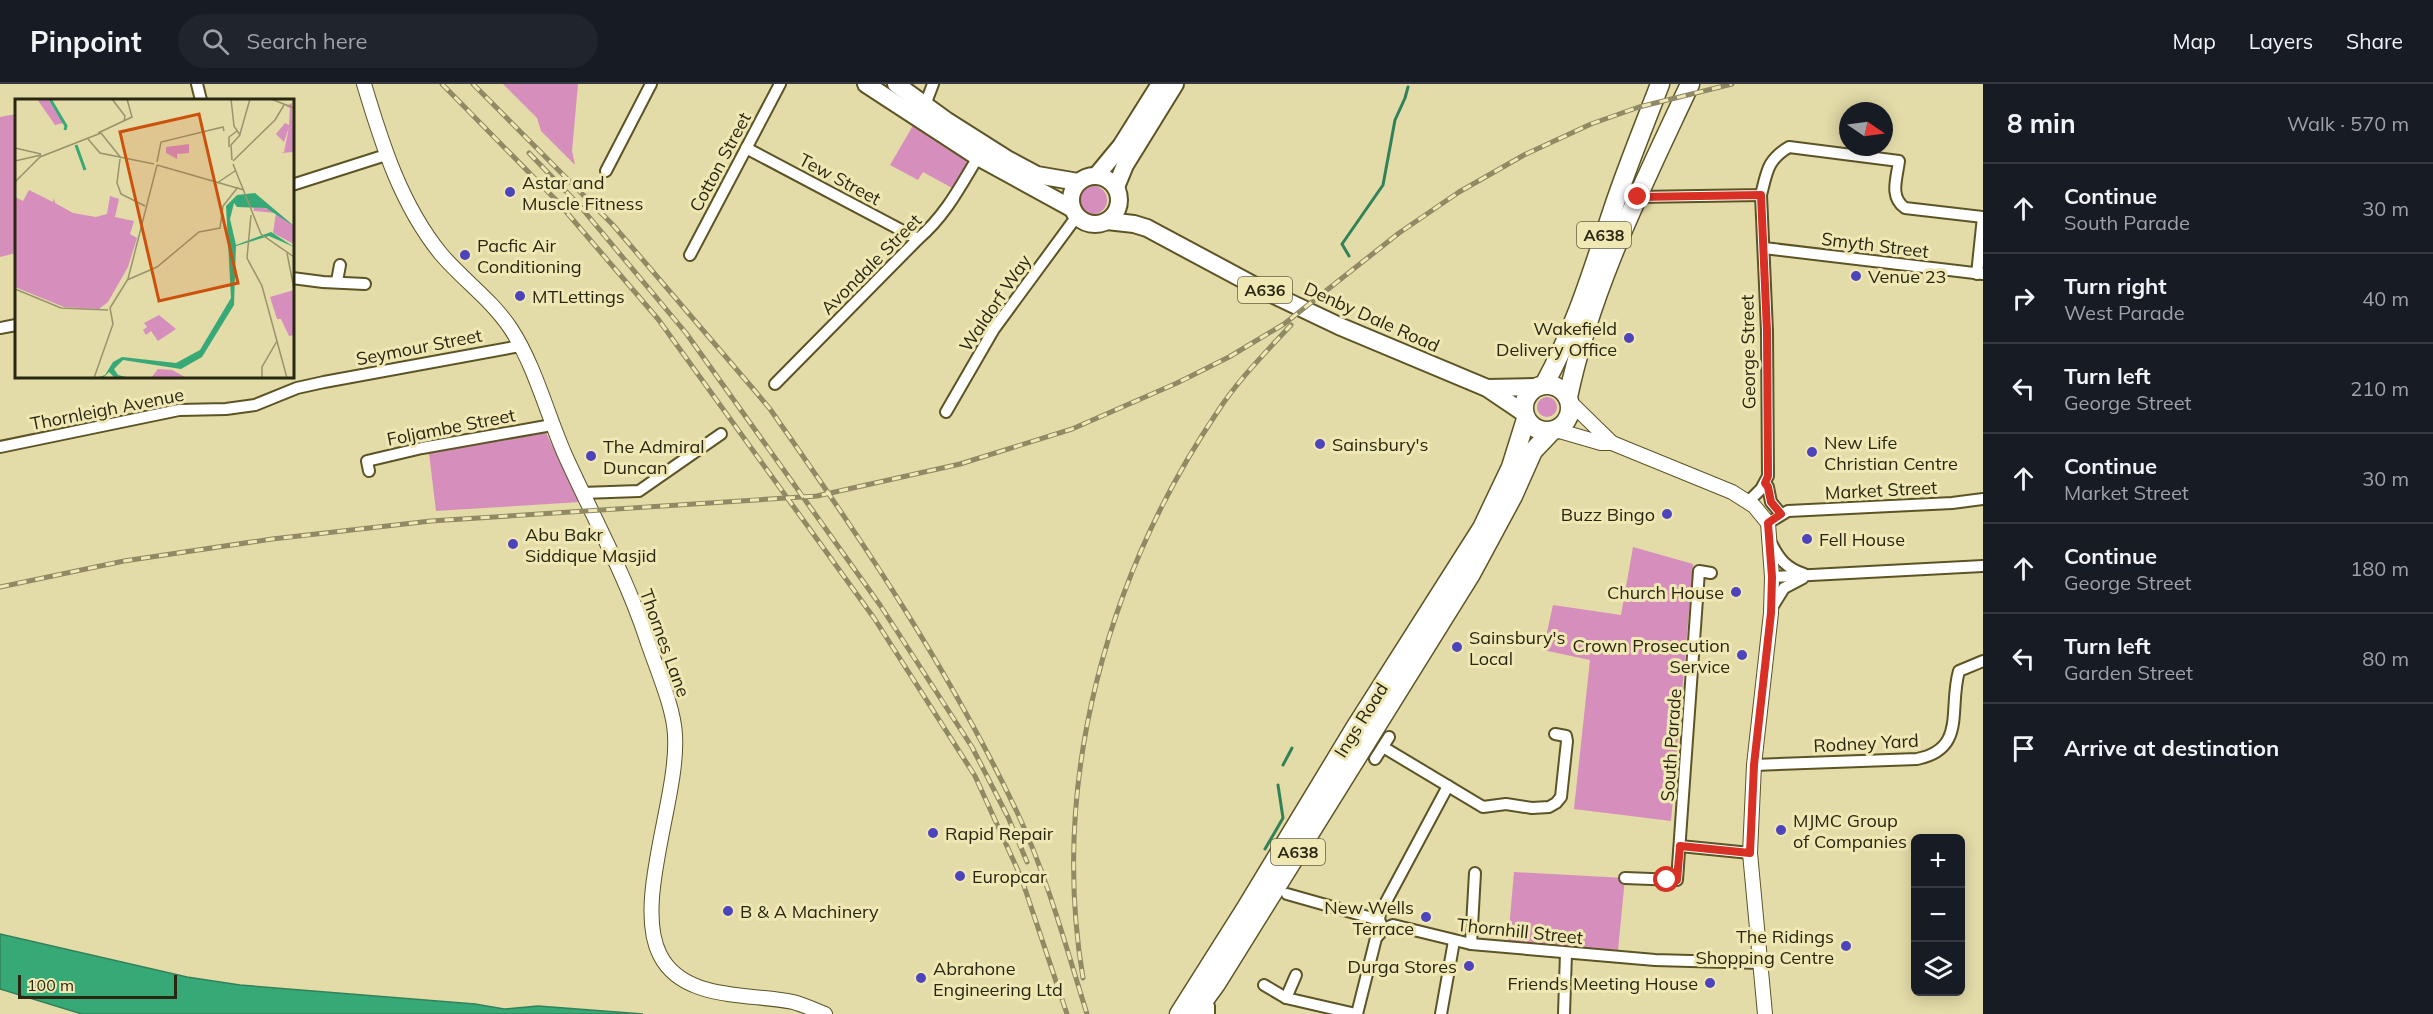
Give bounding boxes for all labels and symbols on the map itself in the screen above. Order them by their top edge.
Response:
inset map [15,99,294,378]
north arrow [1839,102,1893,156]
street label: Cotton Street [684,108,756,216]
street label: Tew Street [795,148,885,210]
place label: Astar and Muscle Fitness [522,171,643,215]
route end [1624,183,1650,209]
marker: Astar and Muscle Fitness [503,185,517,199]
street label: Avondale Street [816,209,926,319]
road number: A638 [1577,222,1631,248]
street label: Smyth Street [1820,227,1930,263]
place label: Pacfic Air Conditioning [477,234,582,278]
marker: Pacfic Air Conditioning [458,248,472,262]
street label: Waldorf Way [954,250,1036,356]
place label: Venue 23 [1868,265,1946,288]
marker: Venue 23 [1849,269,1863,283]
road number: A636 [1238,277,1292,303]
street label: Denby Dale Road [1301,277,1443,357]
place label: MTLettings [532,285,625,308]
marker: MTLettings [513,289,527,303]
street label: George Street [1736,294,1760,410]
place label: Wakefield Delivery Office [1496,317,1617,361]
street label: Seymour Street [354,324,484,370]
marker: Wakefield Delivery Office [1622,331,1636,345]
street label: Thornleigh Avenue [28,383,186,435]
street label: Foljambe Street [385,403,517,451]
place label: New Life Christian Centre [1824,431,1958,475]
place label: Sainsbury's [1332,433,1429,456]
place label: The Admiral Duncan [603,435,704,479]
marker: Sainsbury's [1313,437,1327,451]
marker: New Life Christian Centre [1805,445,1819,459]
marker: The Admiral Duncan [584,449,598,463]
street label: Market Street [1824,476,1938,504]
place label: Buzz Bingo [1561,503,1655,526]
marker: Buzz Bingo [1660,507,1674,521]
place label: Abu Bakr Siddique Masjid [525,523,657,567]
place label: Fell House [1819,528,1905,551]
marker: Fell House [1800,532,1814,546]
marker: Abu Bakr Siddique Masjid [506,537,520,551]
place label: Church House [1607,581,1724,604]
marker: Church House [1729,585,1743,599]
street label: Thornes Lane [635,586,695,700]
place label: Sainsbury's Local [1469,626,1566,670]
place label: Crown Prosecution Service [1573,634,1730,678]
marker: Sainsbury's Local [1450,640,1464,654]
marker: Crown Prosecution Service [1735,648,1749,662]
street label: Ings Road [1329,678,1393,762]
street label: South Parade [1656,688,1686,802]
street label: Rodney Yard [1813,729,1919,757]
place label: MJMC Group of Companies [1793,809,1907,853]
place label: Rapid Repair [945,822,1054,845]
marker: MJMC Group of Companies [1774,823,1788,837]
marker: Rapid Repair [926,826,940,840]
road number: A638 [1271,839,1325,865]
place label: Europcar [972,865,1047,888]
route start [1653,866,1679,892]
marker: Europcar [953,869,967,883]
place label: New Wells Terrace [1324,896,1414,940]
place label: B & A Machinery [740,900,879,923]
marker: B & A Machinery [721,904,735,918]
marker: New Wells Terrace [1419,910,1433,924]
street label: Thornhill Street [1456,913,1584,949]
place label: The Ridings Shopping Centre [1695,925,1834,969]
marker: The Ridings Shopping Centre [1839,939,1853,953]
place label: Durga Stores [1348,955,1457,978]
place label: Abrahone Engineering Ltd [933,957,1063,1001]
marker: Durga Stores [1462,959,1476,973]
marker: Abrahone Engineering Ltd [914,971,928,985]
scale bar [18,972,177,1000]
place label: Friends Meeting House [1508,972,1698,995]
marker: Friends Meeting House [1703,976,1717,990]

